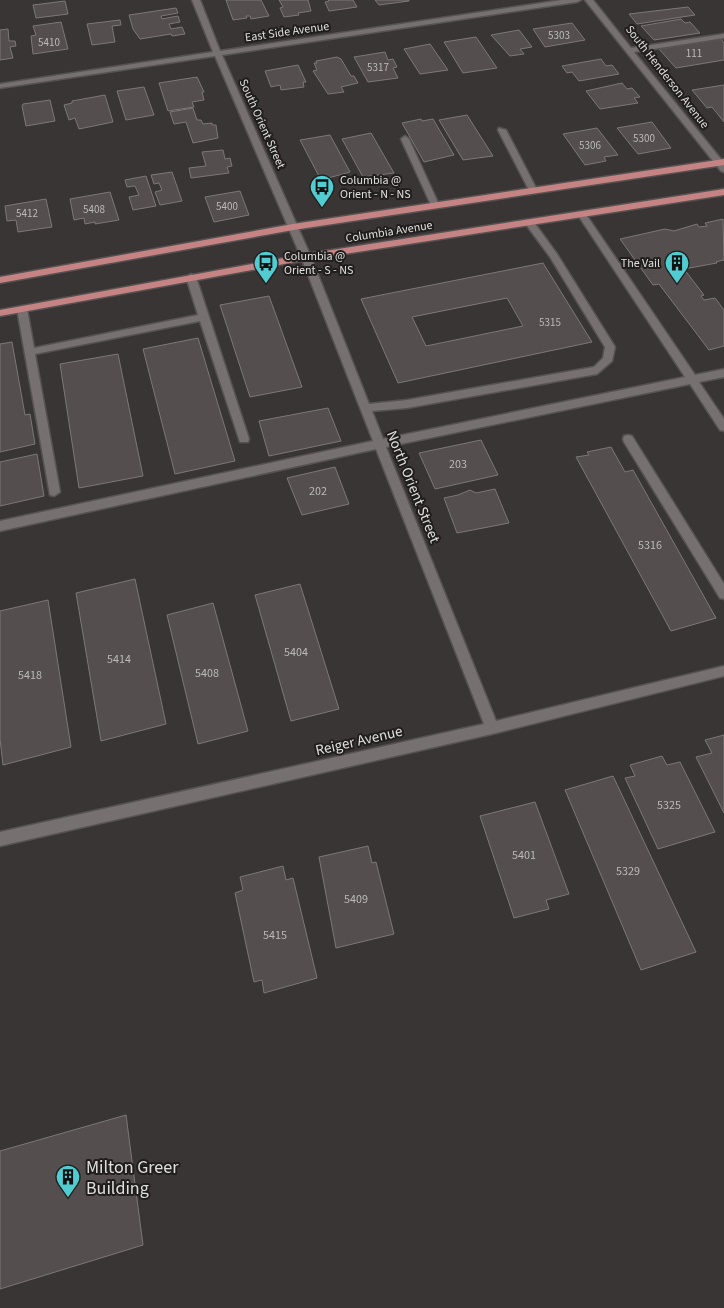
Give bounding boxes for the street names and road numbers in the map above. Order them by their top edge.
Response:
street label: East Side Avenue [244,18,330,46]
street label: South Henderson Avenue [621,22,713,132]
street label: South Orient Street [235,76,289,172]
street label: Columbia Avenue [344,217,434,247]
street label: North Orient Street [381,428,445,546]
street label: Reiger Avenue [313,721,405,761]

